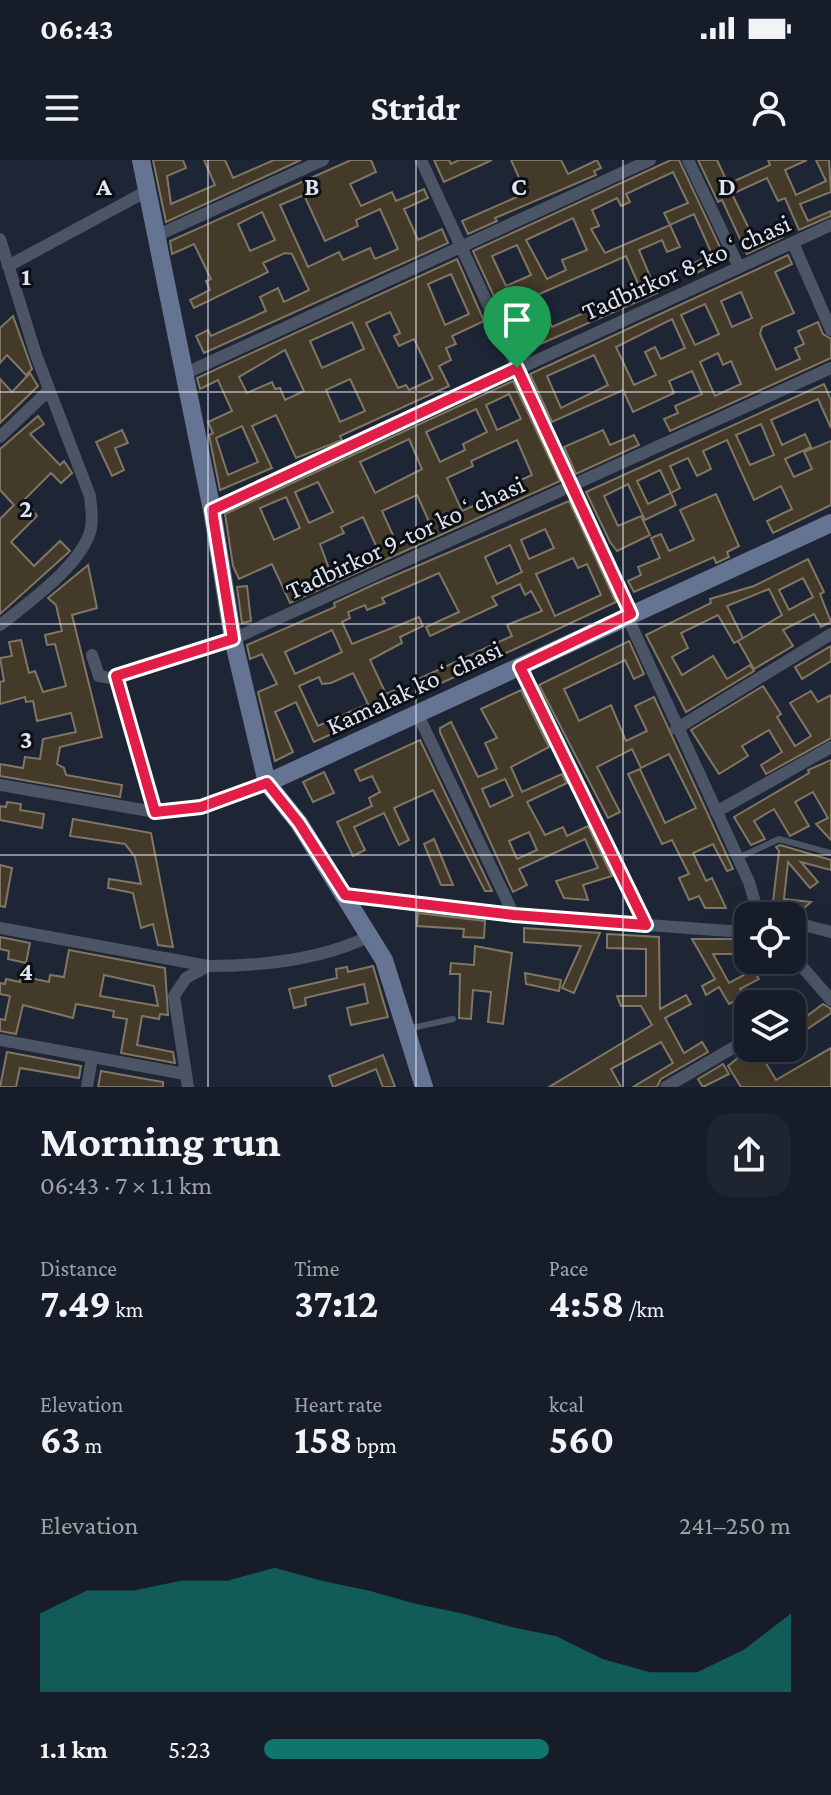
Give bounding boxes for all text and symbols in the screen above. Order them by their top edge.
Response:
text: 06:43 [40,12,113,45]
icon: menu [40,86,84,130]
icon: person [747,86,791,130]
text: Stridr [371,88,460,128]
text: A [95,172,112,201]
text: B [304,172,320,201]
text: C [511,172,527,201]
text: D [718,172,736,201]
street label: Tadbirkor 8-koʻchasi [578,208,795,326]
text: 1 [21,262,31,291]
pin [483,286,551,368]
icon: arrive [495,298,539,342]
street label: Tadbirkor 9-tor koʻchasi [281,469,529,605]
text: 2 [19,494,33,523]
street label: Kamalak koʻchasi [322,634,507,741]
text: 3 [20,725,32,754]
map controls [734,902,806,1062]
button: locate [734,902,806,974]
text: 4 [19,957,33,986]
button: layers [734,990,806,1062]
button: share [707,1113,791,1197]
text: Morning run [40,1117,281,1165]
text: 06:43 · 7 × 1.1 km [40,1171,212,1200]
text: Distance [40,1256,117,1281]
text: Time [294,1256,339,1281]
text: Pace [549,1256,588,1281]
text: 7.49 [40,1281,111,1326]
text: 37:12 [294,1281,378,1326]
text: 4:58 [549,1281,624,1326]
text: km [111,1297,143,1322]
text: /km [624,1297,664,1322]
text: Elevation [40,1392,123,1417]
text: Heart rate [294,1392,382,1417]
text: kcal [549,1392,584,1417]
text: 63 [40,1417,81,1462]
text: 158 [294,1417,352,1462]
text: 560 [549,1417,614,1462]
text: m [81,1433,103,1458]
text: bpm [352,1433,397,1458]
text: Elevation [40,1511,138,1540]
text: 241–250 m [679,1511,791,1540]
text: 1.1 km [40,1735,108,1764]
text: 5:23 [168,1735,211,1764]

